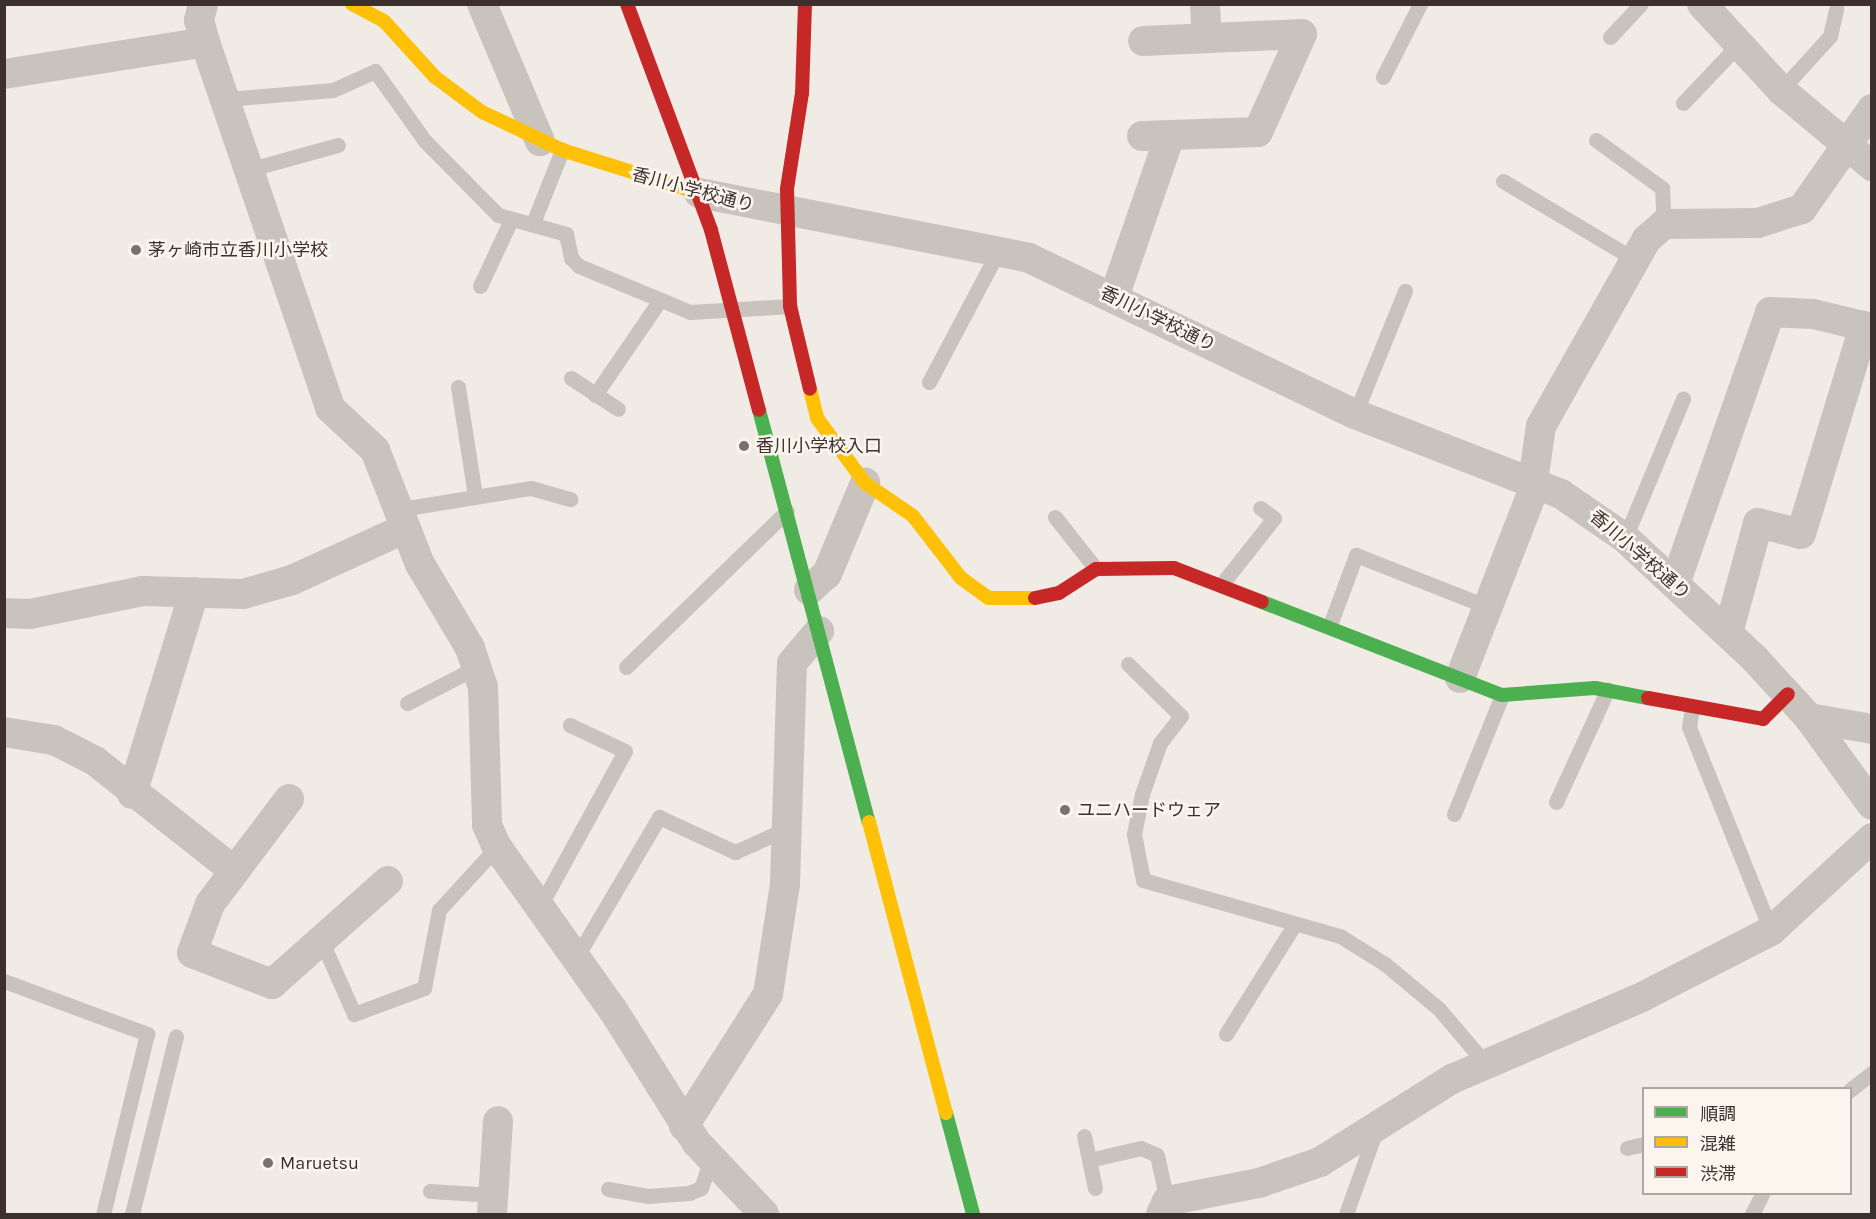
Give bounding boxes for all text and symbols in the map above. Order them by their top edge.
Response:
street label: 香川小学校通り [629,163,757,217]
place label: 茅ヶ崎市立香川小学校 [148,239,328,261]
marker: 茅ヶ崎市立香川小学校 [129,243,143,257]
street label: 香川小学校通り [1097,282,1219,356]
place label: 香川小学校入口 [756,435,882,457]
marker: 香川小学校入口 [737,439,751,453]
street label: 香川小学校通り [1585,506,1695,604]
place label: ユニハードウェア [1077,799,1221,821]
marker: ユニハードウェア [1058,803,1072,817]
legend [1642,1087,1852,1195]
text: 順調 [1700,1103,1736,1125]
text: 混雑 [1700,1133,1736,1155]
place label: Maruetsu [280,1152,359,1174]
marker: Maruetsu [261,1156,275,1170]
text: 渋滞 [1700,1163,1736,1185]

